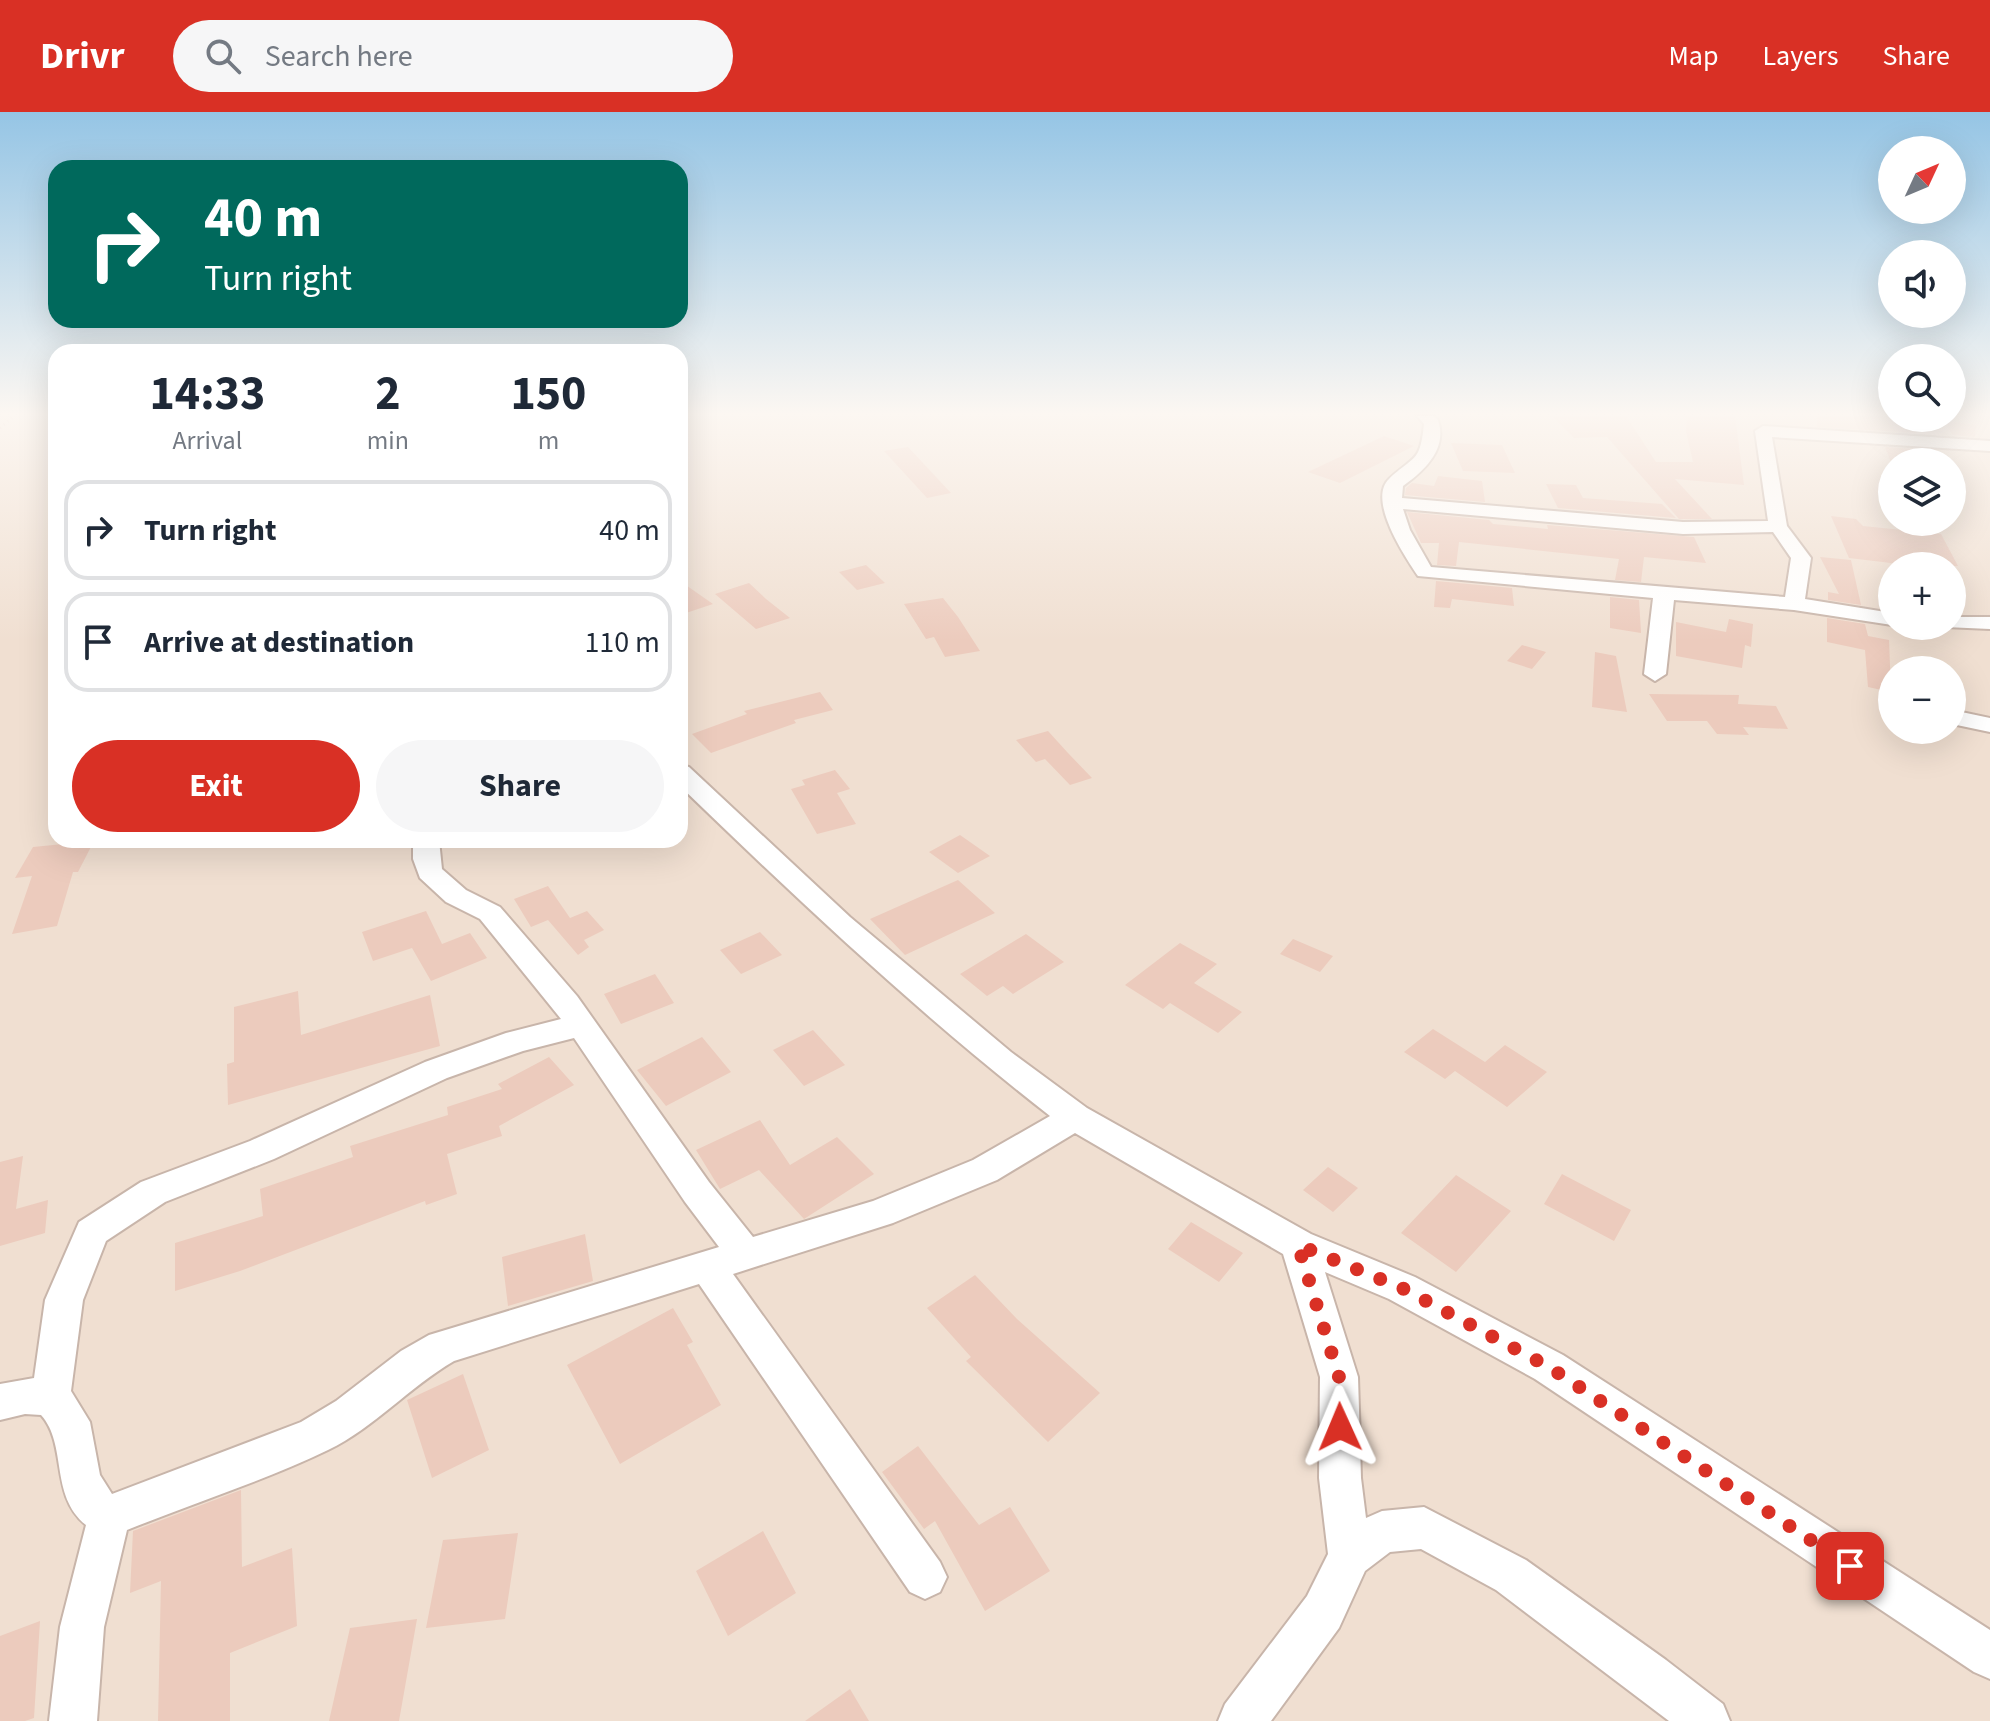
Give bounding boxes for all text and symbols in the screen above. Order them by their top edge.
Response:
search box [173,20,733,92]
text: Drivr [40,29,125,83]
icon: search [201,34,245,78]
text: Search here [265,35,413,78]
text: Map [1668,36,1718,76]
text: Layers [1762,36,1838,76]
text: Share [1882,36,1950,76]
north arrow [1878,136,1966,224]
map controls [1878,136,1966,744]
text: 40 m [204,179,322,258]
icon: right [72,192,176,296]
button: sound [1878,240,1966,328]
text: Turn right [204,253,352,304]
button: search [1878,344,1966,432]
text: 14:33 [149,360,265,428]
text: 2 [375,360,401,428]
text: 150 [510,360,586,428]
text: Arrival [172,422,242,459]
text: min [367,422,409,459]
text: m [538,422,559,459]
button: layers [1878,448,1966,536]
icon: right [76,508,120,552]
text: Turn right [144,509,276,552]
text: 40 m [599,509,660,552]
button: + [1878,552,1966,640]
icon: arrive [76,620,120,664]
text: Arrive at destination [144,621,414,664]
text: 110 m [584,621,660,664]
button: − [1878,656,1966,744]
button: Exit [72,740,360,832]
button: Share [376,740,664,832]
position arrow [1298,1385,1382,1469]
pin [1816,1532,1884,1600]
icon: arrive [1828,1544,1872,1588]

